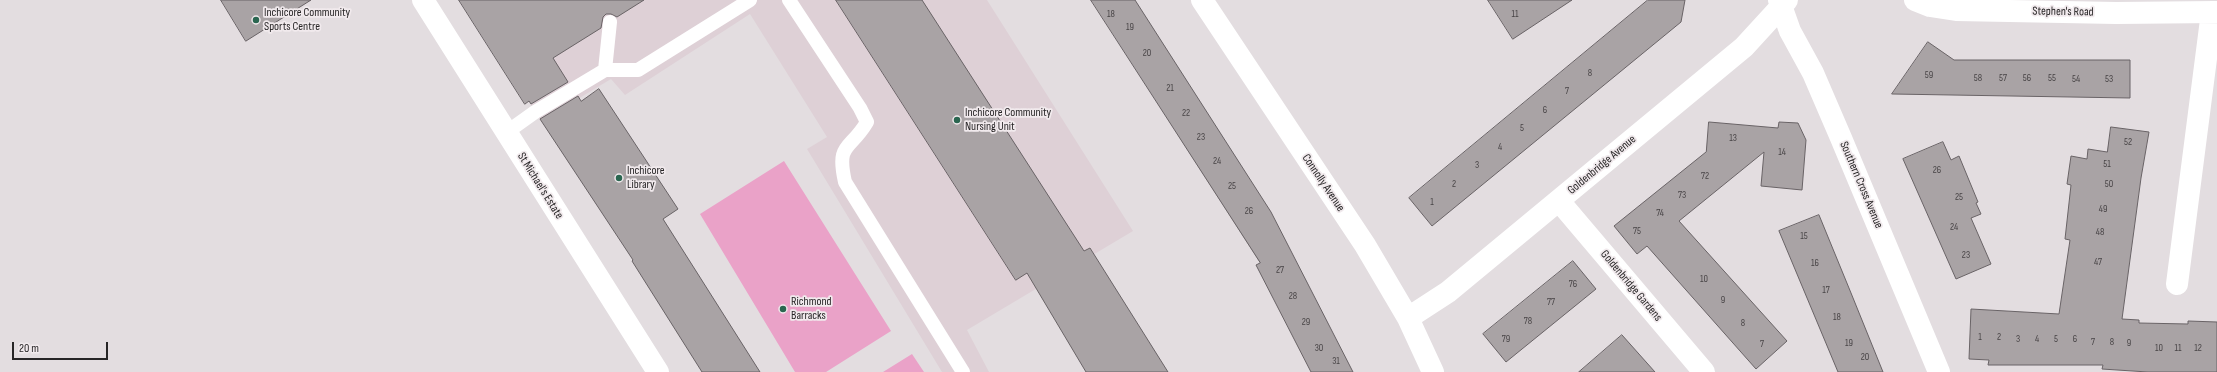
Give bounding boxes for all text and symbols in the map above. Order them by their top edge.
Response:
street label: Stephen's Road [2032,4,2094,20]
place label: Inchicore Community Sports Centre [264,6,350,34]
house number: 18 [1107,8,1115,20]
house number: 11 [1512,8,1518,20]
marker: Inchicore Community Sports Centre [251,15,261,25]
house number: 19 [1126,21,1134,33]
house number: 20 [1143,47,1151,59]
house number: 8 [1588,67,1592,79]
house number: 59 [1925,69,1933,81]
house number: 58 [1974,72,1982,84]
house number: 57 [1999,72,2007,84]
house number: 56 [2023,72,2031,84]
house number: 55 [2048,72,2056,84]
house number: 54 [2072,73,2080,85]
house number: 53 [2105,73,2113,85]
house number: 21 [1166,82,1174,94]
house number: 7 [1565,85,1569,97]
house number: 6 [1543,104,1547,116]
place label: Inchicore Community Nursing Unit [965,106,1051,134]
house number: 22 [1182,107,1190,119]
marker: Inchicore Community Nursing Unit [952,115,962,125]
house number: 5 [1520,122,1524,134]
house number: 23 [1197,131,1205,143]
street label: Goldenbridge Avenue [1565,132,1639,198]
house number: 13 [1729,132,1737,144]
house number: 52 [2124,136,2132,148]
street label: Southern Cross Avenue [1836,139,1886,231]
house number: 4 [1498,141,1502,153]
house number: 14 [1778,146,1786,158]
street label: St Michael's Estate [514,150,566,222]
street label: Connolly Avenue [1298,151,1348,215]
house number: 24 [1213,155,1221,167]
house number: 51 [2103,158,2111,170]
house number: 3 [1475,159,1479,171]
place label: Inchicore Library [627,164,665,192]
house number: 26 [1933,164,1941,176]
house number: 72 [1701,170,1709,182]
marker: Inchicore Library [614,173,624,183]
house number: 2 [1452,178,1456,190]
house number: 50 [2105,178,2113,190]
house number: 25 [1228,180,1236,192]
house number: 73 [1678,189,1686,201]
house number: 25 [1955,191,1963,203]
house number: 1 [1430,196,1434,208]
house number: 49 [2099,203,2107,215]
house number: 26 [1245,205,1253,217]
house number: 74 [1656,207,1664,219]
house number: 24 [1950,221,1958,233]
house number: 75 [1633,225,1641,237]
house number: 48 [2096,226,2104,238]
house number: 15 [1800,230,1808,242]
street label: Goldenbridge Gardens [1597,248,1665,324]
house number: 23 [1962,249,1970,261]
house number: 47 [2094,256,2102,268]
house number: 16 [1811,257,1819,269]
house number: 27 [1276,264,1284,276]
house number: 10 [1700,273,1708,285]
house number: 76 [1569,278,1577,290]
house number: 17 [1822,284,1830,296]
house number: 28 [1289,290,1297,302]
house number: 9 [1721,294,1725,306]
place label: Richmond Barracks [791,295,832,323]
house number: 77 [1547,296,1555,308]
marker: Richmond Barracks [778,304,788,314]
house number: 18 [1833,311,1841,323]
house number: 78 [1524,315,1532,327]
house number: 29 [1302,316,1310,328]
house number: 8 [1741,317,1745,329]
house number: 1 [1978,331,1982,343]
house number: 2 [1997,331,2001,343]
house number: 79 [1502,333,1510,345]
house number: 3 [2016,333,2020,345]
house number: 4 [2035,333,2039,345]
house number: 5 [2054,333,2058,345]
house number: 6 [2073,333,2077,345]
scale bar [14,334,110,360]
house number: 7 [2091,336,2095,348]
house number: 8 [2110,336,2114,348]
house number: 19 [1845,337,1853,349]
house number: 9 [2127,337,2131,349]
house number: 7 [1760,338,1764,350]
text: 20 m [19,341,39,356]
house number: 30 [1315,342,1323,354]
house number: 10 [2155,342,2163,354]
house number: 11 [2175,342,2181,354]
house number: 12 [2194,342,2202,354]
house number: 20 [1861,351,1869,363]
house number: 31 [1332,355,1340,367]

